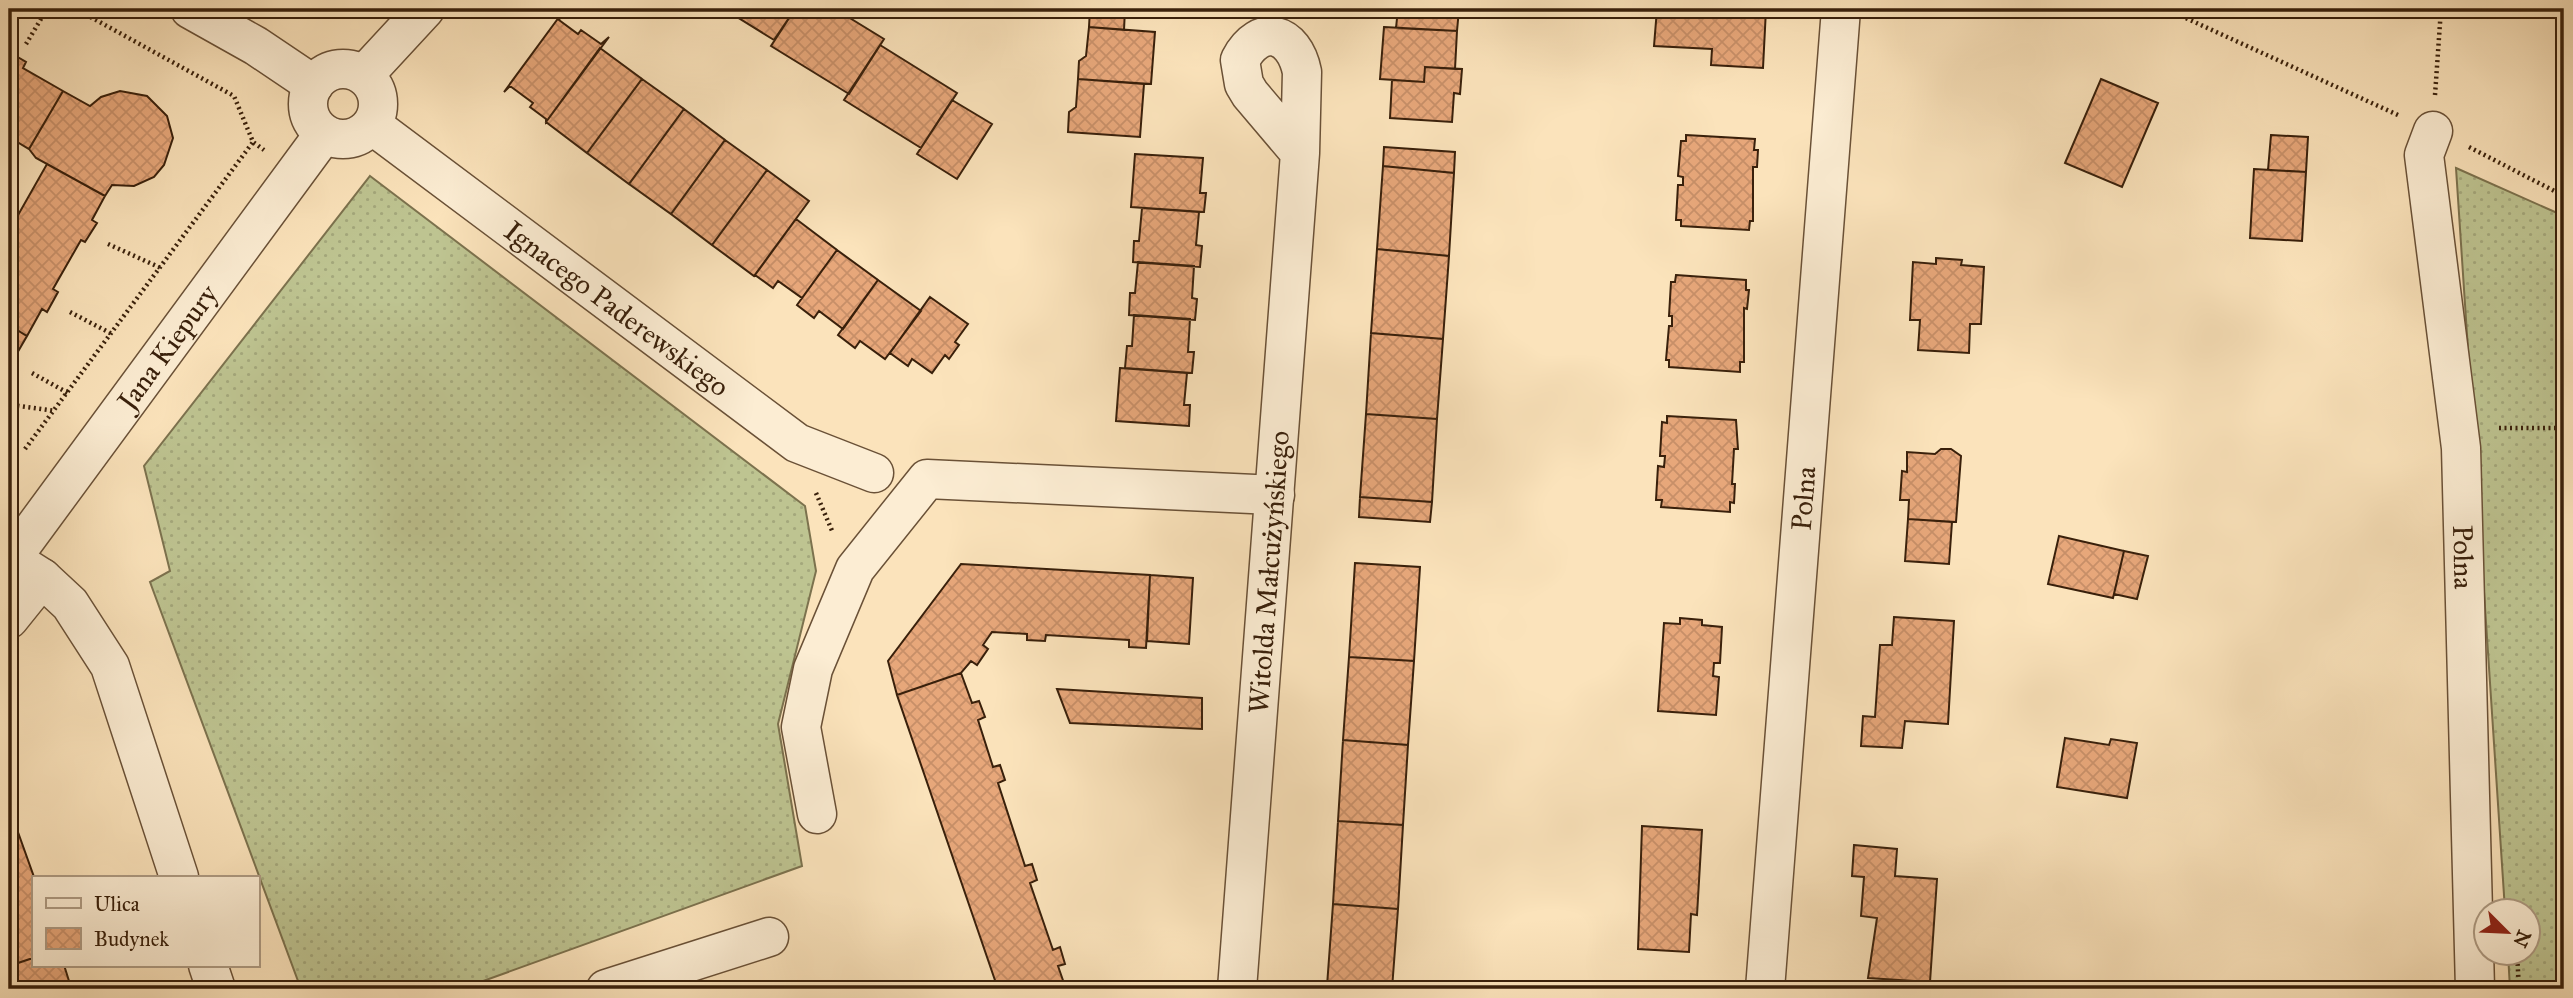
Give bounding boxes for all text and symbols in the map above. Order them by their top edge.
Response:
street label: Ignacego Paderewskiego [497,213,736,404]
street label: Jana Kiepury [108,277,226,419]
street label: Witolda Małcużyńskiego [1241,430,1297,715]
street label: Polna [1784,465,1823,532]
street label: Polna [2445,525,2482,590]
legend [32,876,259,967]
text: Ulica [94,891,140,917]
north arrow [2472,897,2542,967]
text: Budynek [94,926,169,952]
text: N [2508,927,2536,951]

